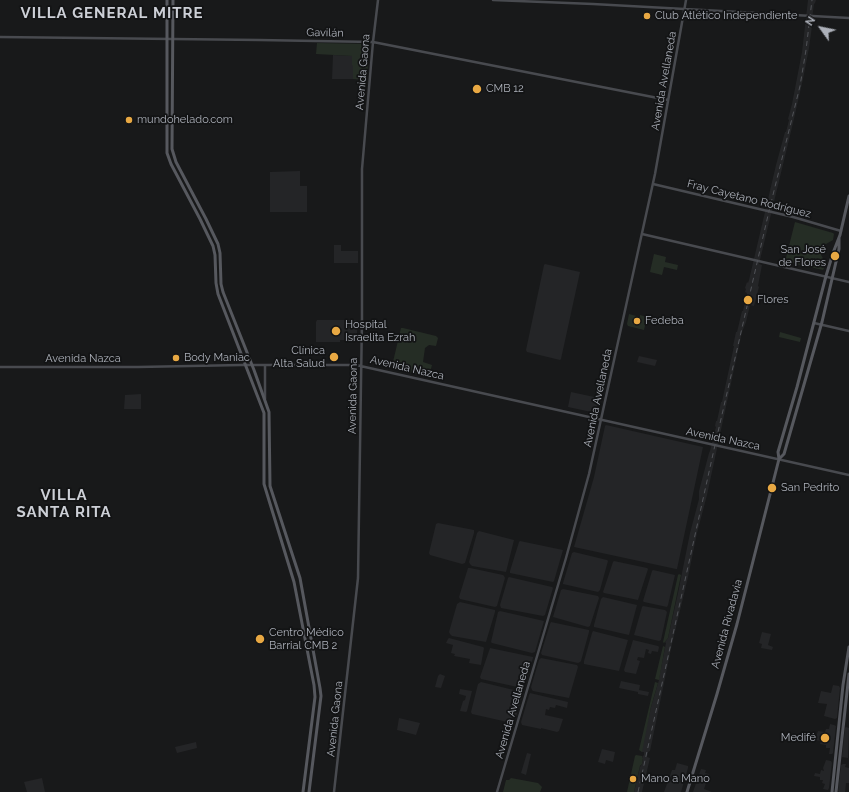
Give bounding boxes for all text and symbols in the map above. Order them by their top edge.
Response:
district label: VILLA GENERAL MITRE [21,4,203,22]
north arrow [801,8,841,48]
place label: Club Atlético Independiente [655,9,798,23]
marker: Club Atlético Independiente [642,11,652,21]
text: N [803,14,818,28]
street label: Gavilán [306,26,344,40]
street label: Avenida Avellaneda [649,30,679,132]
street label: Avenida Gaona [353,33,373,111]
place label: CMB 12 [486,82,524,96]
marker: CMB 12 [471,83,483,95]
place label: mundohelado.com [137,113,233,127]
marker: mundohelado.com [124,115,134,125]
street label: Fray Cayetano Rodríguez [686,177,812,221]
place label: San José de Flores [778,243,826,269]
marker: San José de Flores [829,250,841,262]
place label: Flores [757,293,788,307]
marker: Flores [742,294,754,306]
place label: Fedeba [645,314,684,328]
marker: Fedeba [632,316,642,326]
place label: Hospital Israelita Ezrah [345,318,416,344]
marker: Hospital Israelita Ezrah [330,325,342,337]
place label: Clínica Alta Salud [273,344,325,370]
street label: Avenida Avellaneda [581,347,615,449]
place label: Body Maniac [184,351,250,365]
marker: Clínica Alta Salud [328,351,340,363]
street label: Avenida Nazca [45,352,121,366]
marker: Body Maniac [171,353,181,363]
street label: Avenida Nazca [369,353,445,383]
street label: Avenida Gaona [346,358,360,434]
street label: Avenida Nazca [685,425,761,453]
place label: San Pedrito [781,481,839,495]
marker: San Pedrito [766,482,778,494]
district label: VILLA SANTA RITA [16,486,112,521]
street label: Avenida Rivadavia [709,578,745,670]
place label: Centro Médico Barrial CMB 2 [269,626,344,652]
marker: Centro Médico Barrial CMB 2 [254,633,266,645]
street label: Avenida Avellaneda [493,660,533,760]
street label: Avenida Gaona [324,680,346,758]
place label: Medifé [781,731,816,745]
marker: Medifé [819,732,831,744]
place label: Mano a Mano [641,772,710,786]
marker: Mano a Mano [628,774,638,784]

